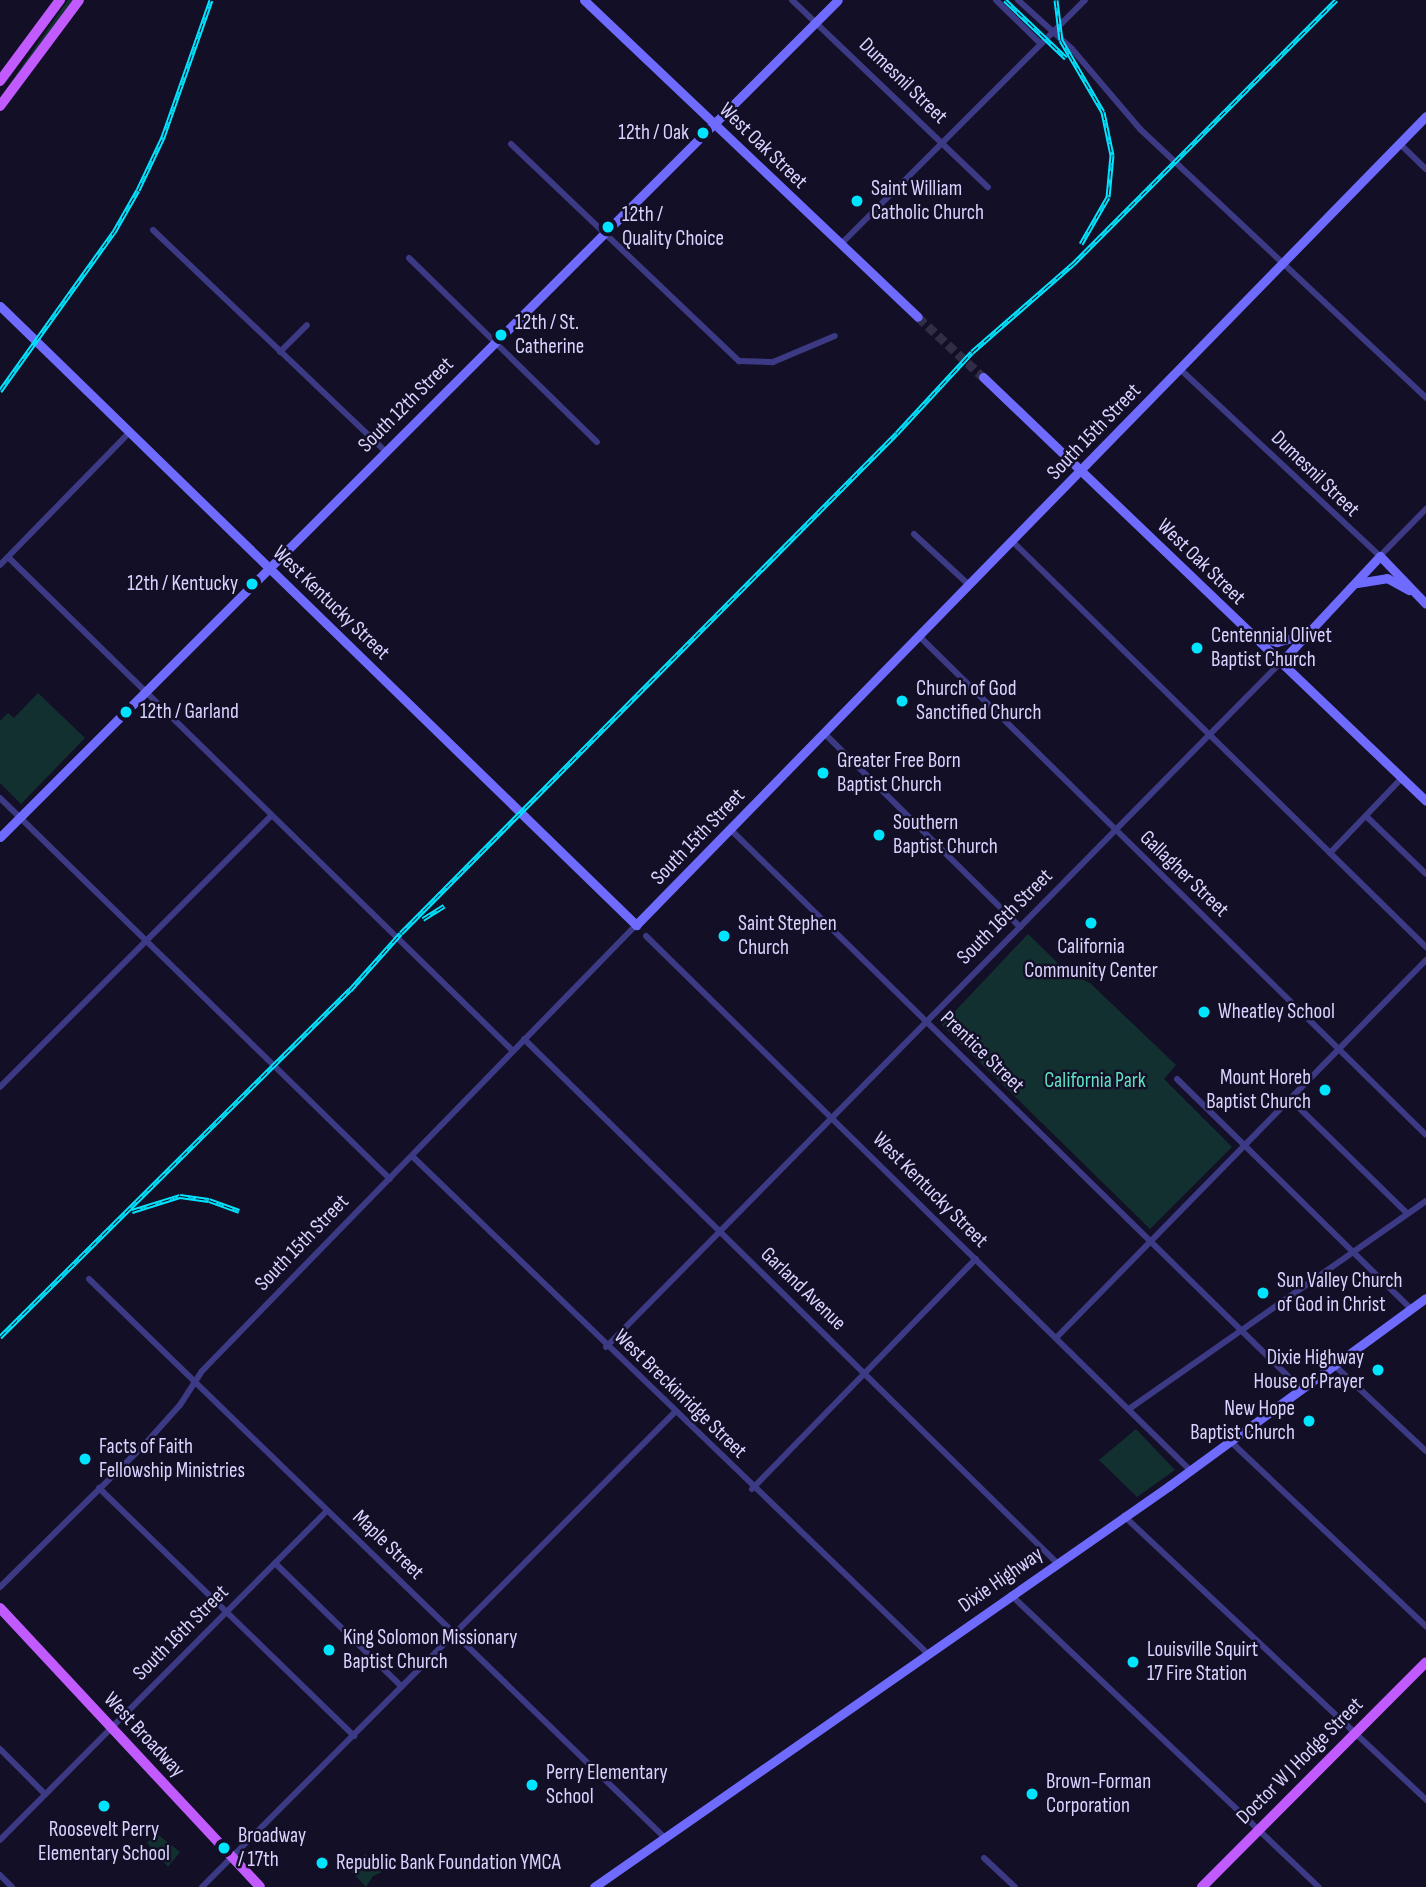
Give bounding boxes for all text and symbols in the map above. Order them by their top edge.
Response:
street label: Dumesnil Street [854,33,952,129]
street label: West Oak Street [714,98,812,194]
place label: 12th / Oak [618,120,689,146]
marker: 12th / Oak [695,125,711,141]
place label: Saint William Catholic Church [871,176,984,226]
marker: Saint William Catholic Church [849,193,865,209]
place label: 12th / Quality Choice [622,202,724,252]
marker: 12th / Quality Choice [600,219,616,235]
place label: 12th / St. Catherine [515,310,584,360]
marker: 12th / St. Catherine [493,327,509,343]
street label: South 12th Street [353,352,459,458]
street label: South 15th Street [1042,379,1146,485]
street label: Dumesnil Street [1266,426,1364,522]
street label: West Oak Street [1152,514,1250,610]
street label: West Kentucky Street [267,541,395,665]
place label: 12th / Kentucky [127,571,238,597]
marker: 12th / Kentucky [244,576,260,592]
place label: Centennial Olivet Baptist Church [1211,623,1332,673]
marker: Centennial Olivet Baptist Church [1189,640,1205,656]
place label: Church of God Sanctified Church [916,676,1041,726]
marker: Church of God Sanctified Church [894,693,910,709]
place label: 12th / Garland [140,699,239,725]
marker: 12th / Garland [118,704,134,720]
place label: Greater Free Born Baptist Church [837,748,961,798]
marker: Greater Free Born Baptist Church [815,765,831,781]
street label: South 15th Street [646,784,750,890]
place label: Southern Baptist Church [893,810,998,860]
street label: Gallagher Street [1134,825,1234,923]
marker: Southern Baptist Church [871,827,887,843]
street label: South 16th Street [952,864,1058,970]
place label: Saint Stephen Church [738,911,837,961]
marker: California Community Center [1083,915,1099,931]
marker: Saint Stephen Church [716,928,732,944]
place label: California Community Center [1024,934,1158,984]
place label: Wheatley School [1218,999,1335,1025]
marker: Wheatley School [1196,1004,1212,1020]
street label: Prentice Street [935,1006,1029,1098]
place label: Mount Horeb Baptist Church [1206,1065,1311,1115]
park label: California Park [1044,1068,1146,1094]
marker: Mount Horeb Baptist Church [1317,1082,1333,1098]
street label: West Kentucky Street [867,1127,993,1253]
street label: South 15th Street [250,1190,354,1296]
street label: Garland Avenue [755,1242,851,1336]
place label: Sun Valley Church of God in Christ [1277,1268,1403,1318]
marker: Sun Valley Church of God in Christ [1255,1285,1271,1301]
street label: West Breckinridge Street [608,1324,752,1464]
place label: Dixie Highway House of Prayer [1254,1345,1364,1395]
marker: Dixie Highway House of Prayer [1370,1362,1386,1378]
place label: New Hope Baptist Church [1190,1396,1295,1446]
marker: New Hope Baptist Church [1301,1413,1317,1429]
place label: Facts of Faith Fellowship Ministries [99,1434,245,1484]
marker: Facts of Faith Fellowship Ministries [77,1451,93,1467]
street label: Maple Street [347,1505,429,1585]
street label: Dixie Highway [954,1542,1048,1618]
street label: South 16th Street [128,1580,234,1686]
place label: King Solomon Missionary Baptist Church [343,1625,517,1675]
place label: Louisville Squirt 17 Fire Station [1147,1637,1258,1687]
marker: King Solomon Missionary Baptist Church [321,1642,337,1658]
marker: Louisville Squirt 17 Fire Station [1125,1654,1141,1670]
street label: West Broadway [98,1687,190,1783]
street label: Doctor W J Hodge Street [1231,1692,1369,1830]
place label: Perry Elementary School [546,1760,668,1810]
place label: Brown-Forman Corporation [1046,1769,1151,1819]
marker: Perry Elementary School [524,1777,540,1793]
marker: Brown-Forman Corporation [1024,1786,1040,1802]
marker: Roosevelt Perry Elementary School [96,1798,112,1814]
place label: Roosevelt Perry Elementary School [38,1817,170,1867]
place label: Broadway / 17th [238,1823,306,1873]
marker: Broadway / 17th [216,1840,232,1856]
place label: Republic Bank Foundation YMCA [336,1850,561,1876]
marker: Republic Bank Foundation YMCA [314,1855,330,1871]

